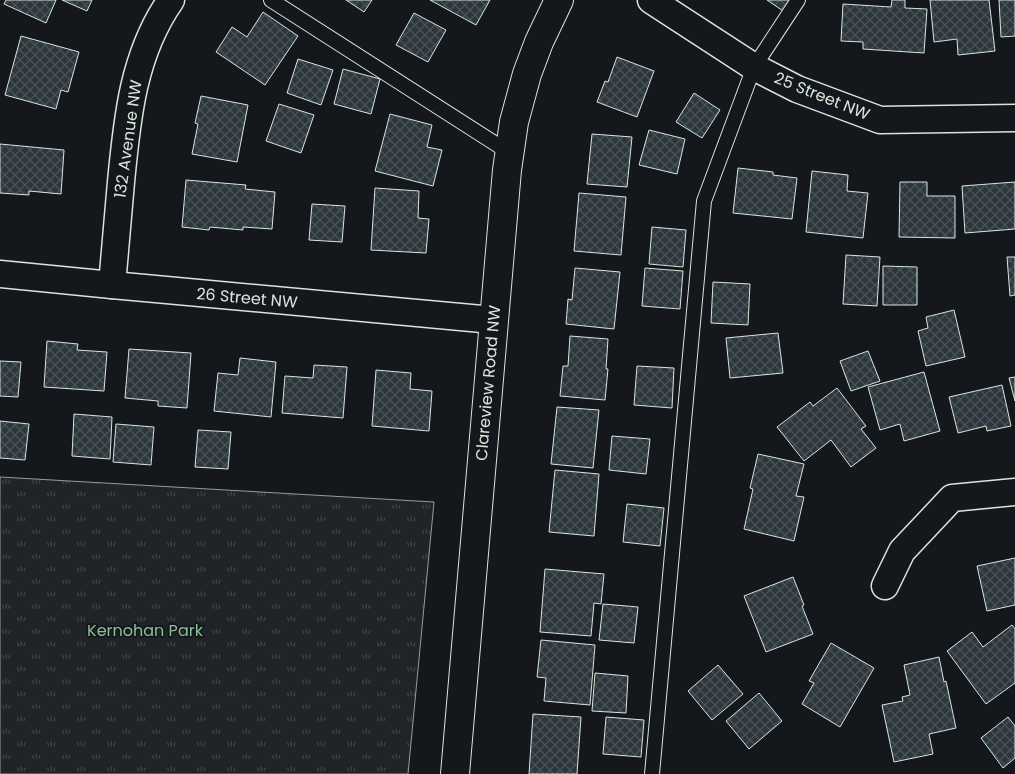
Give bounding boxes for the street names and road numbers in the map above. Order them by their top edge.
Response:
street label: 25 Street NW [771,66,874,126]
street label: 132 Avenue NW [108,78,148,200]
street label: 26 Street NW [195,282,299,314]
street label: Clareview Road NW [470,304,506,462]

